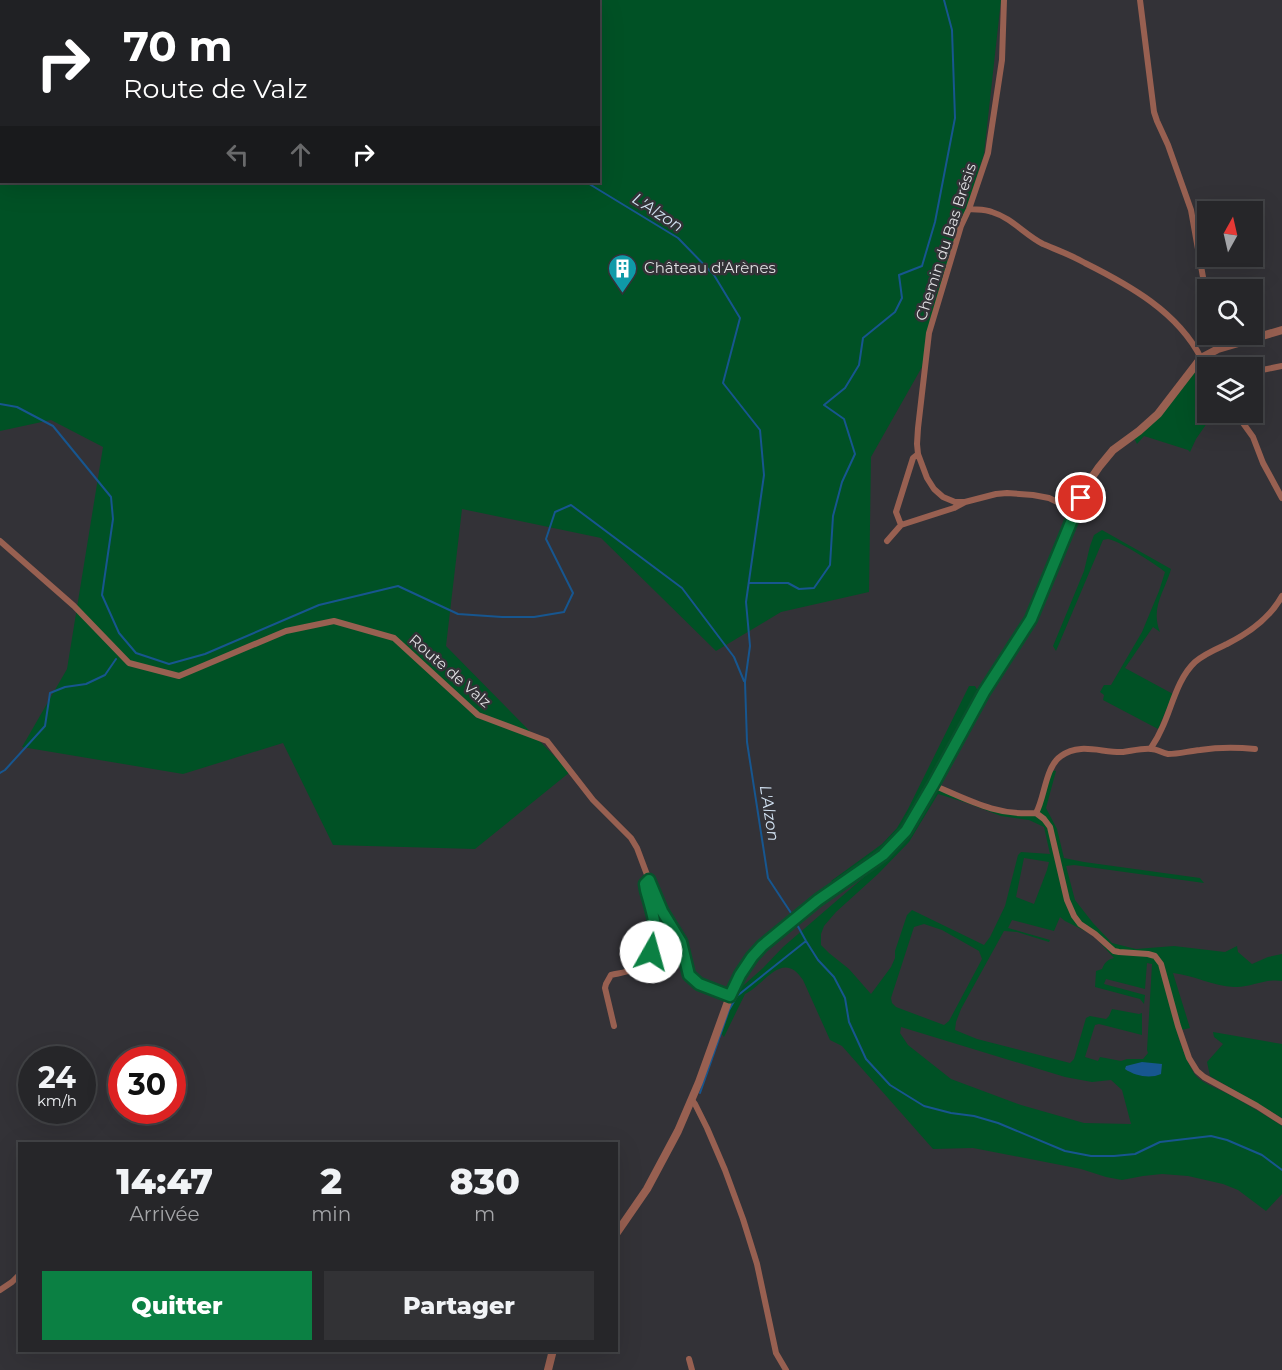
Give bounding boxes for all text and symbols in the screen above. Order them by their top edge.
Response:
text: 70 m [123,20,233,72]
icon: right [24,24,102,102]
text: Route de Valz [123,72,307,105]
icon: left [221,138,254,171]
icon: ahead [284,138,317,171]
icon: right [347,138,380,171]
street label: Chemin du Bas Brésis [911,161,980,323]
water label: L'Alzon [629,189,687,236]
north arrow [1197,201,1263,267]
map controls [1197,201,1263,423]
building icon: Château d'Arènes [607,252,639,294]
place label: Château d'Arènes [644,258,776,277]
button: search [1197,279,1263,345]
button: layers [1197,357,1263,423]
pin [1055,472,1106,523]
icon: arrive [1064,481,1097,514]
street label: Route de Valz [405,630,495,712]
water label: L'Alzon [756,784,783,843]
position arrow [619,920,683,984]
speed limit sign: 30 [108,1046,186,1124]
text: 24 [38,1059,76,1096]
text: km/h [37,1091,77,1110]
text: 14:47 [116,1159,213,1203]
text: 2 [320,1159,342,1203]
text: 830 [449,1159,520,1203]
text: Arrivée [129,1202,200,1226]
text: min [311,1202,351,1226]
text: m [474,1202,495,1226]
button: Quitter [42,1271,312,1340]
button: Partager [324,1271,594,1340]

